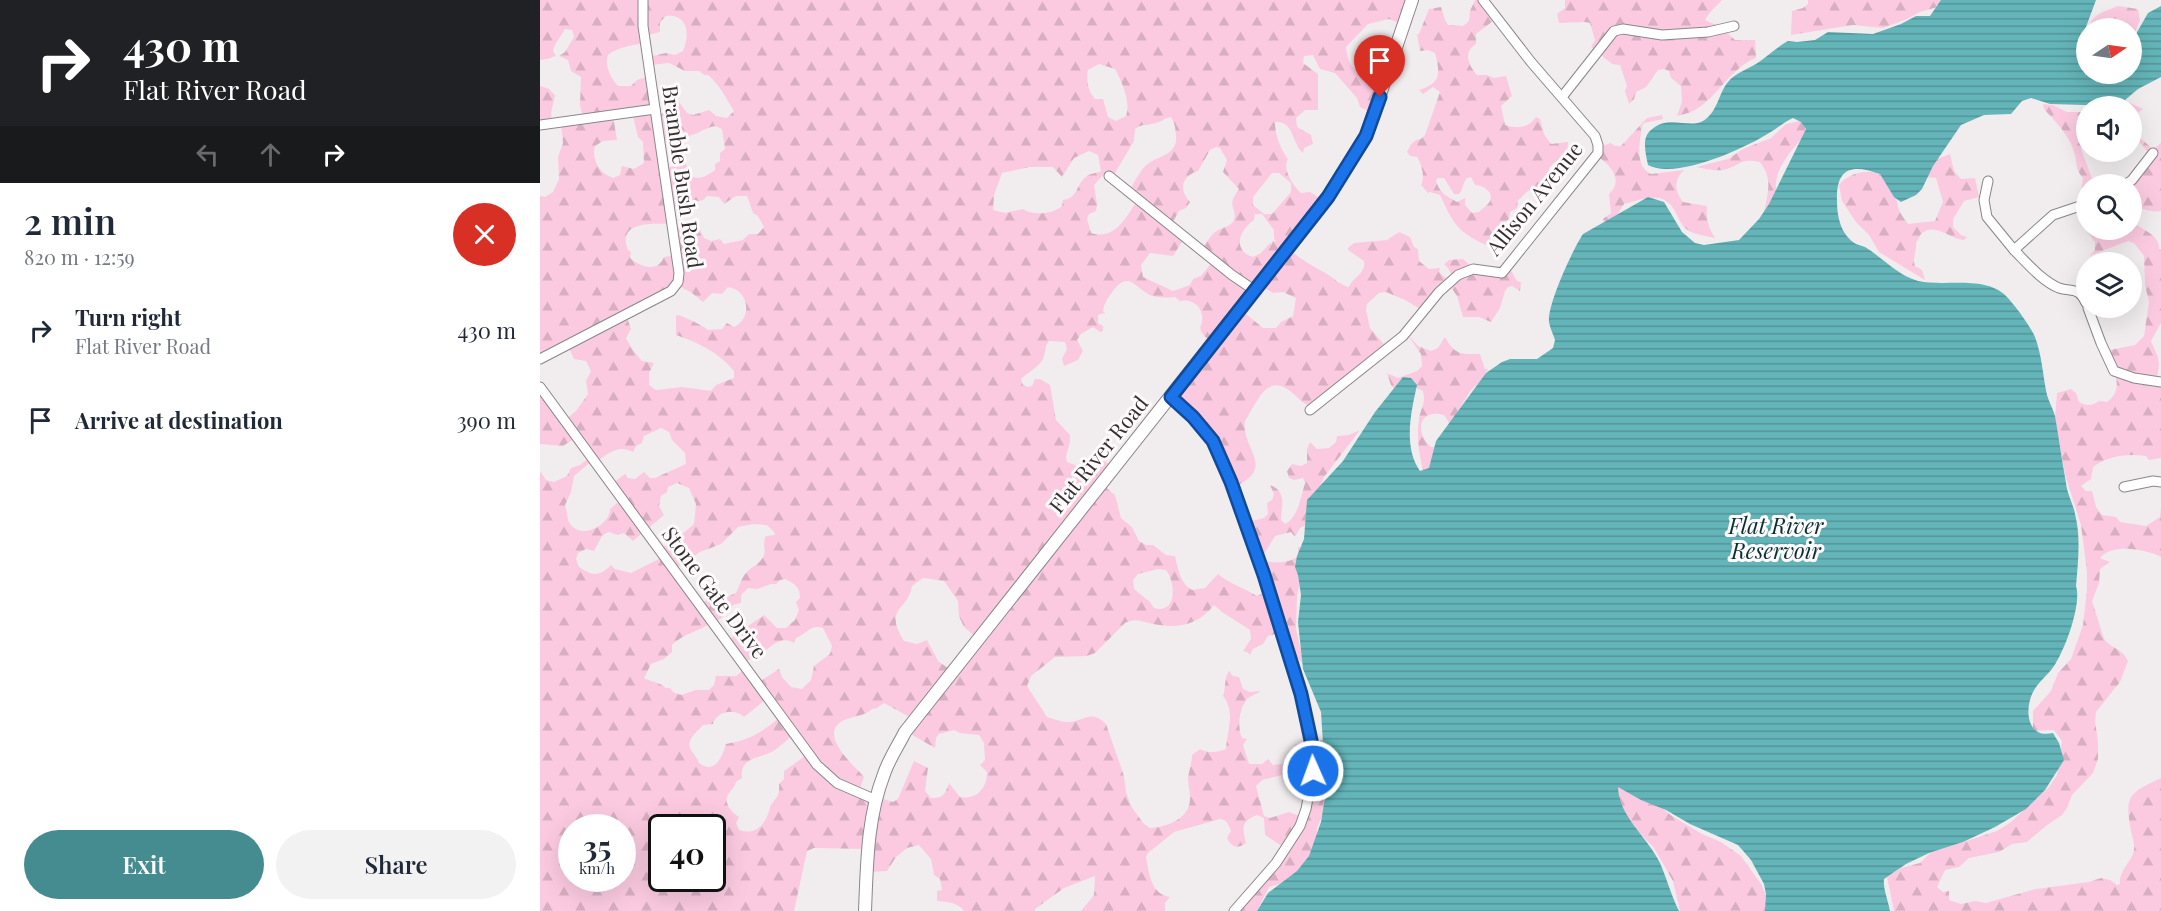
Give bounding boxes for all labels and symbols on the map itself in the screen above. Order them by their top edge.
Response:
north arrow [2076,18,2142,84]
pin [1354,35,1405,97]
street label: Bramble Bush Road [657,83,711,270]
street label: Allison Avenue [1478,135,1588,261]
street label: Flat River Road [1042,389,1153,518]
water label: Flat River Reservoir [1728,510,1824,565]
street label: Stone Gate Drive [657,520,774,664]
position arrow [1281,739,1345,803]
speed limit sign: 40 [648,814,726,892]

